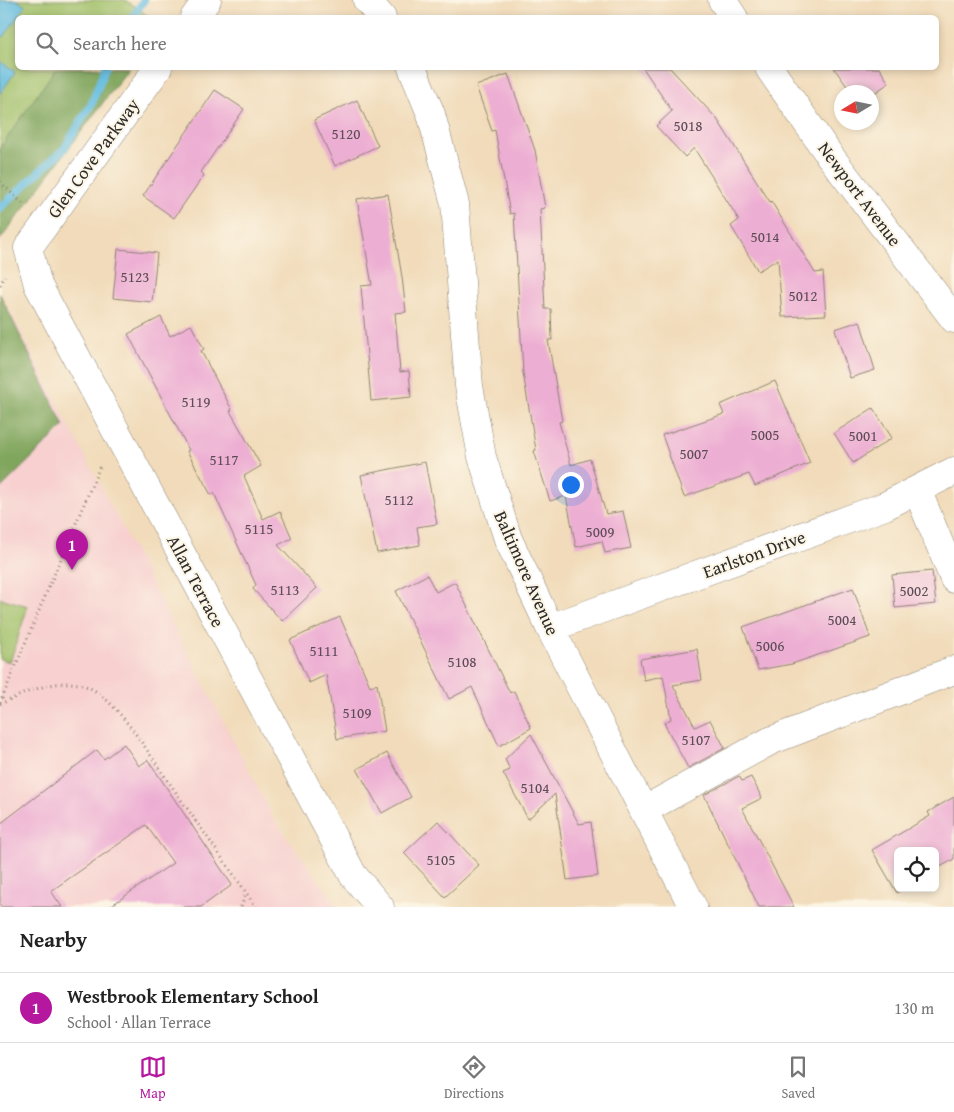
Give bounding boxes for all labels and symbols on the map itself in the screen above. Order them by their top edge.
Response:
north arrow [834,85,879,130]
street label: Glen Cove Parkway [40,92,146,224]
house number: 5018 [674,115,702,136]
house number: 5120 [332,123,360,144]
street label: Newport Avenue [812,136,908,252]
house number: 5014 [751,226,779,247]
house number: 5123 [121,266,149,287]
house number: 5012 [789,285,817,306]
house number: 5119 [182,391,210,412]
house number: 5005 [751,424,779,445]
house number: 5001 [849,425,877,446]
house number: 5007 [680,443,708,464]
house number: 5117 [210,449,238,470]
your location [558,472,584,498]
house number: 5112 [385,489,413,510]
street label: Baltimore Avenue [487,506,567,640]
house number: 5115 [245,518,273,539]
house number: 5009 [586,521,614,542]
street label: Earlston Drive [699,523,809,585]
pin: 1 [56,529,88,570]
street label: Allan Terrace [160,530,232,632]
house number: 5113 [271,579,299,600]
house number: 5002 [900,580,928,601]
house number: 5004 [828,609,856,630]
house number: 5006 [756,635,784,656]
house number: 5111 [310,640,338,661]
house number: 5108 [448,651,476,672]
house number: 5109 [343,702,371,723]
house number: 5107 [682,729,710,750]
house number: 5104 [521,777,549,798]
house number: 5105 [427,849,455,870]

